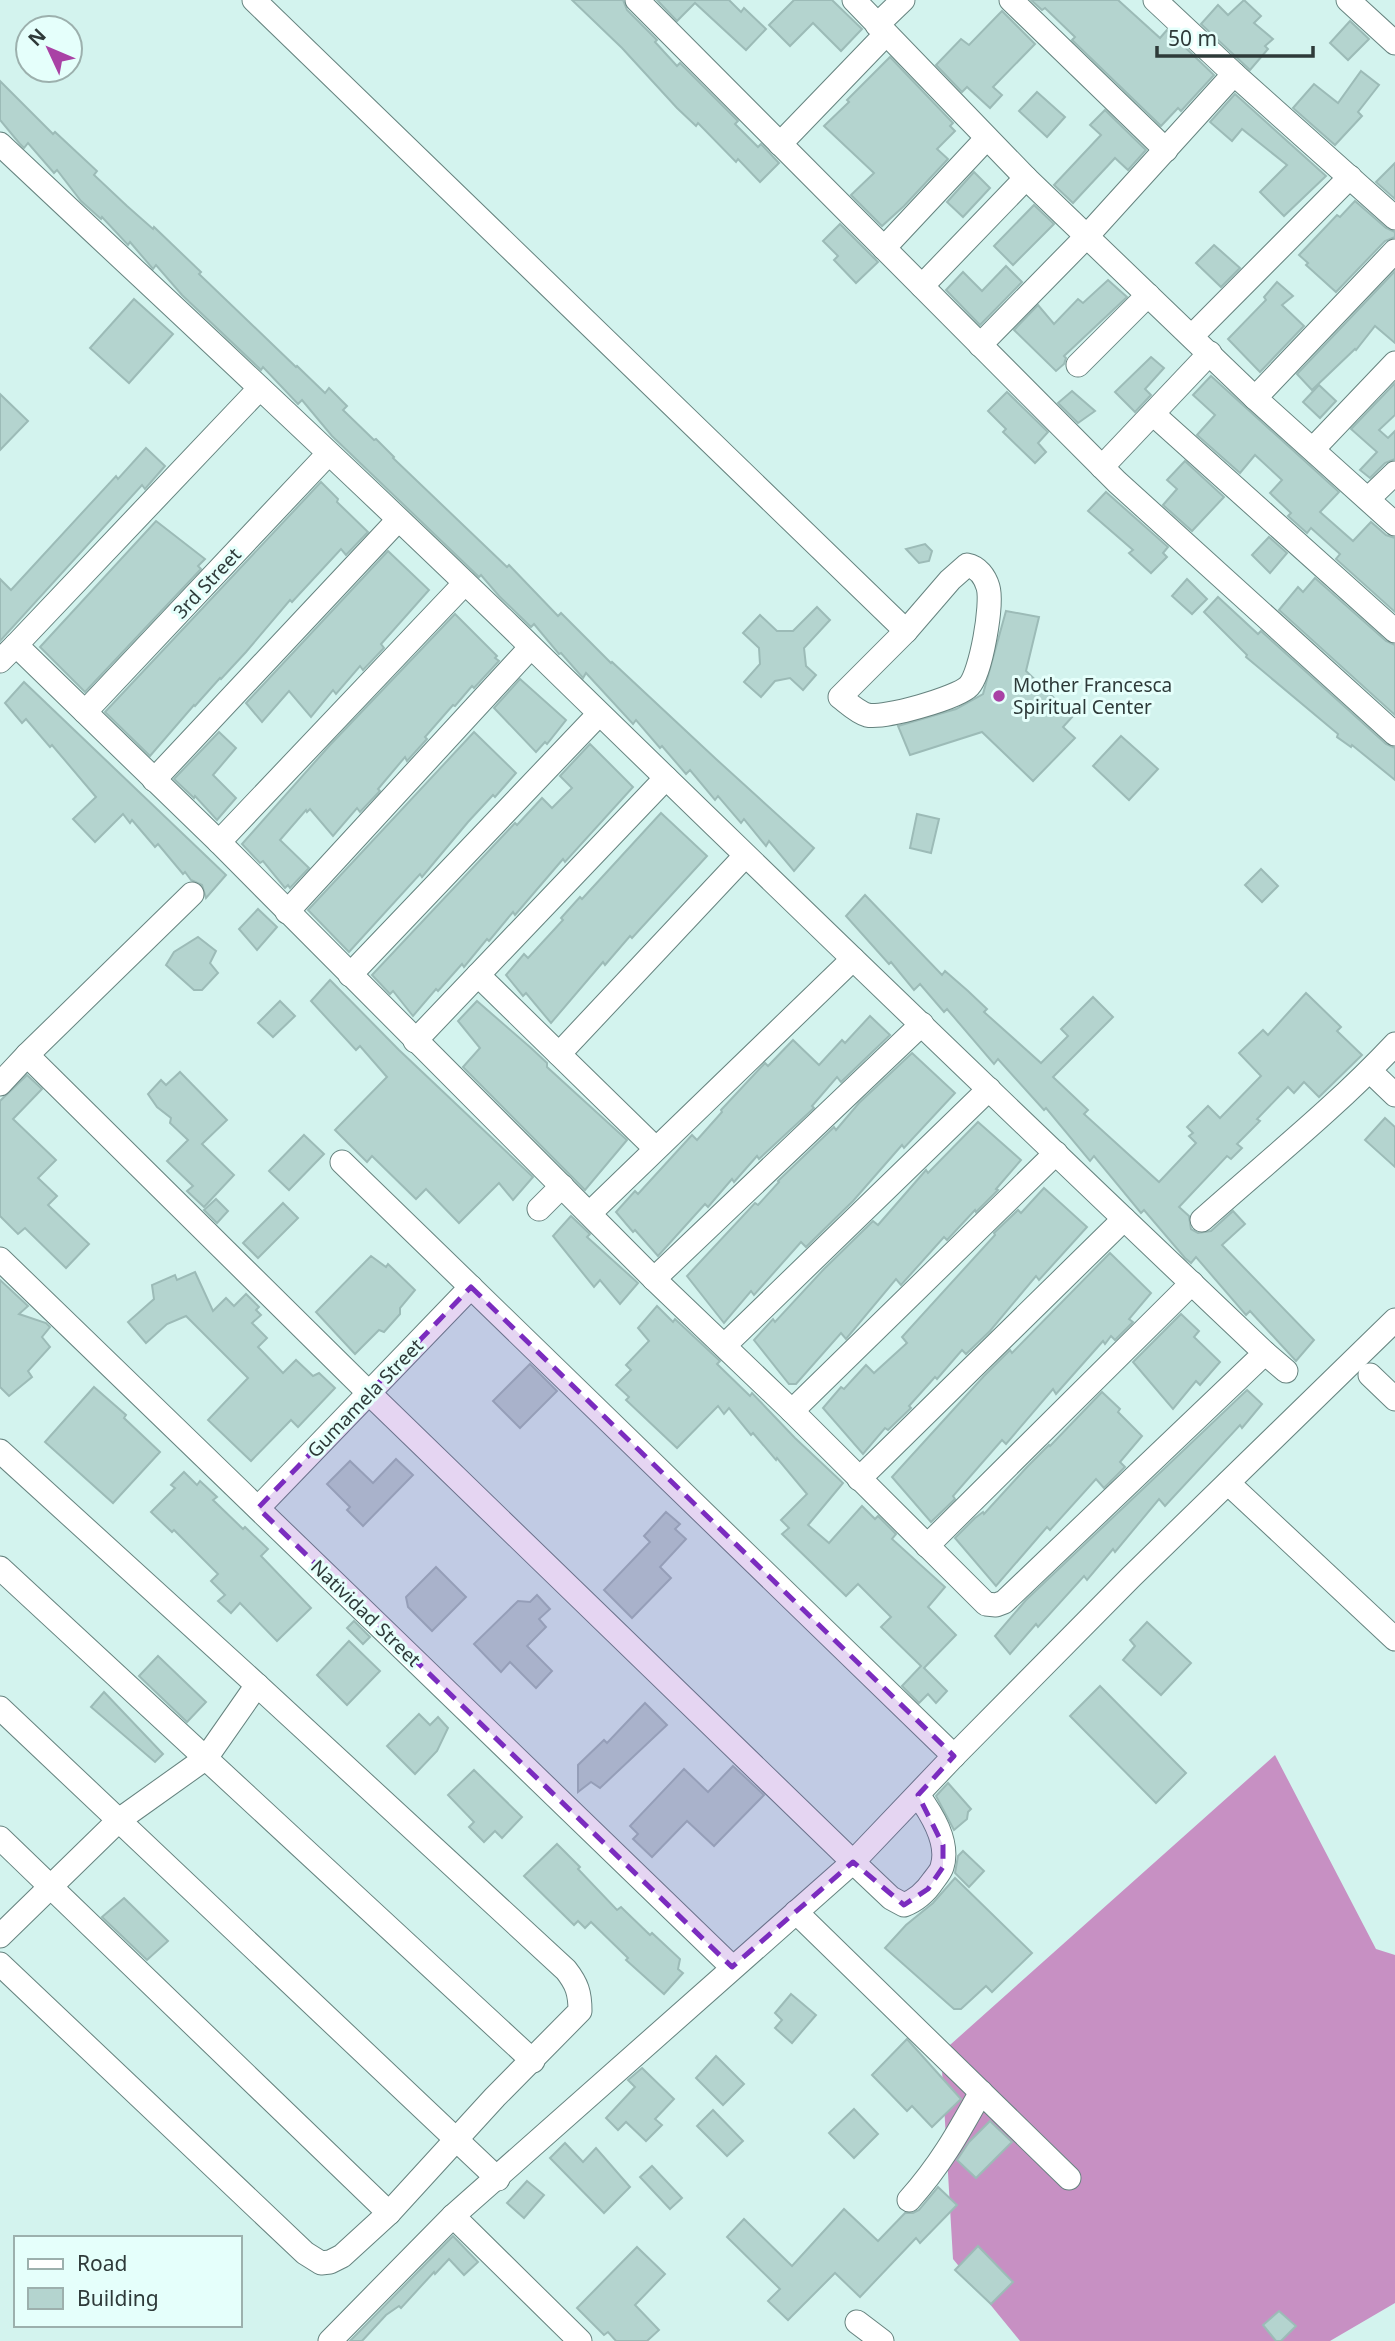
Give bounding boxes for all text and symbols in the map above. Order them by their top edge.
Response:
north arrow [14,14,84,84]
scale bar [1157,14,1313,58]
text: N [22,23,51,52]
text: 50 m [1168,24,1217,52]
street label: 3rd Street [167,542,247,624]
place label: Mother Francesca Spiritual Center [1013,672,1172,720]
marker: Mother Francesca Spiritual Center [991,688,1007,704]
street label: Gumamela Street [301,1333,429,1463]
street label: Natividad Street [305,1554,427,1672]
legend [14,2236,242,2327]
text: Road [77,2249,127,2277]
text: Building [77,2284,159,2312]

